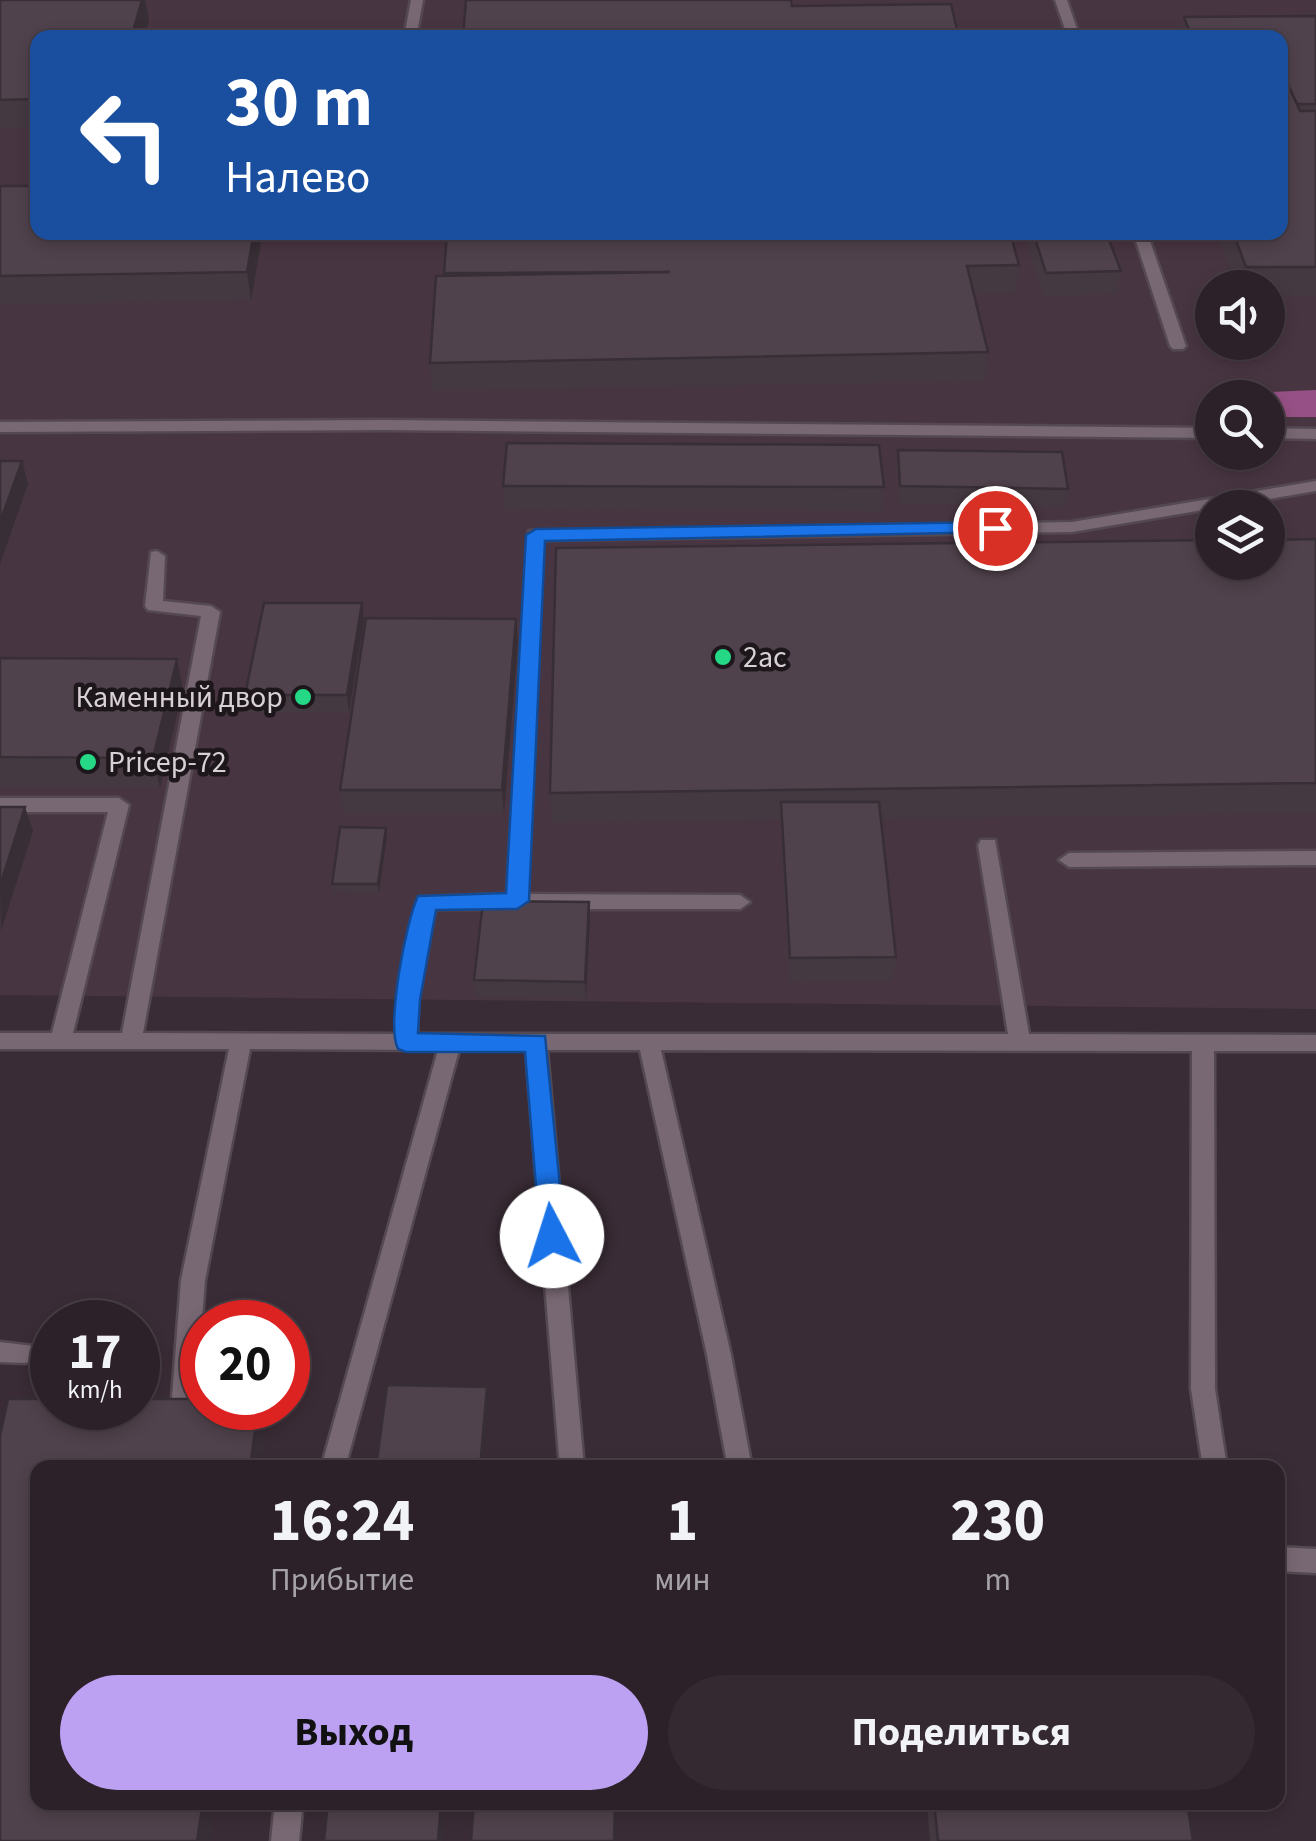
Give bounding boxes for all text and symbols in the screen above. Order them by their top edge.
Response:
text: 30 m [225,53,373,153]
icon: left [60,70,190,200]
text: Налево [225,146,371,210]
map controls [1195,270,1285,580]
button: sound [1195,270,1285,360]
button: search [1195,380,1285,470]
pin [953,486,1038,571]
button: layers [1195,490,1285,580]
icon: arrive [968,501,1023,556]
place label: 2ас [743,636,787,679]
marker: 2ас [712,646,734,668]
place label: Каменный двор [76,676,283,719]
marker: Каменный двор [292,686,314,708]
place label: Pricep-72 [108,741,227,784]
marker: Pricep-72 [77,751,99,773]
position arrow [500,1184,604,1288]
speed limit sign: 20 [180,1300,310,1430]
text: 17 [69,1317,121,1388]
text: km/h [67,1372,123,1408]
text: 16:24 [270,1479,414,1564]
text: 1 [666,1479,698,1564]
text: 230 [950,1479,1045,1564]
text: Прибытие [270,1557,414,1603]
text: мин [654,1557,711,1603]
text: m [984,1557,1011,1603]
button: Выход [60,1675,648,1790]
button: Поделиться [668,1675,1255,1790]

